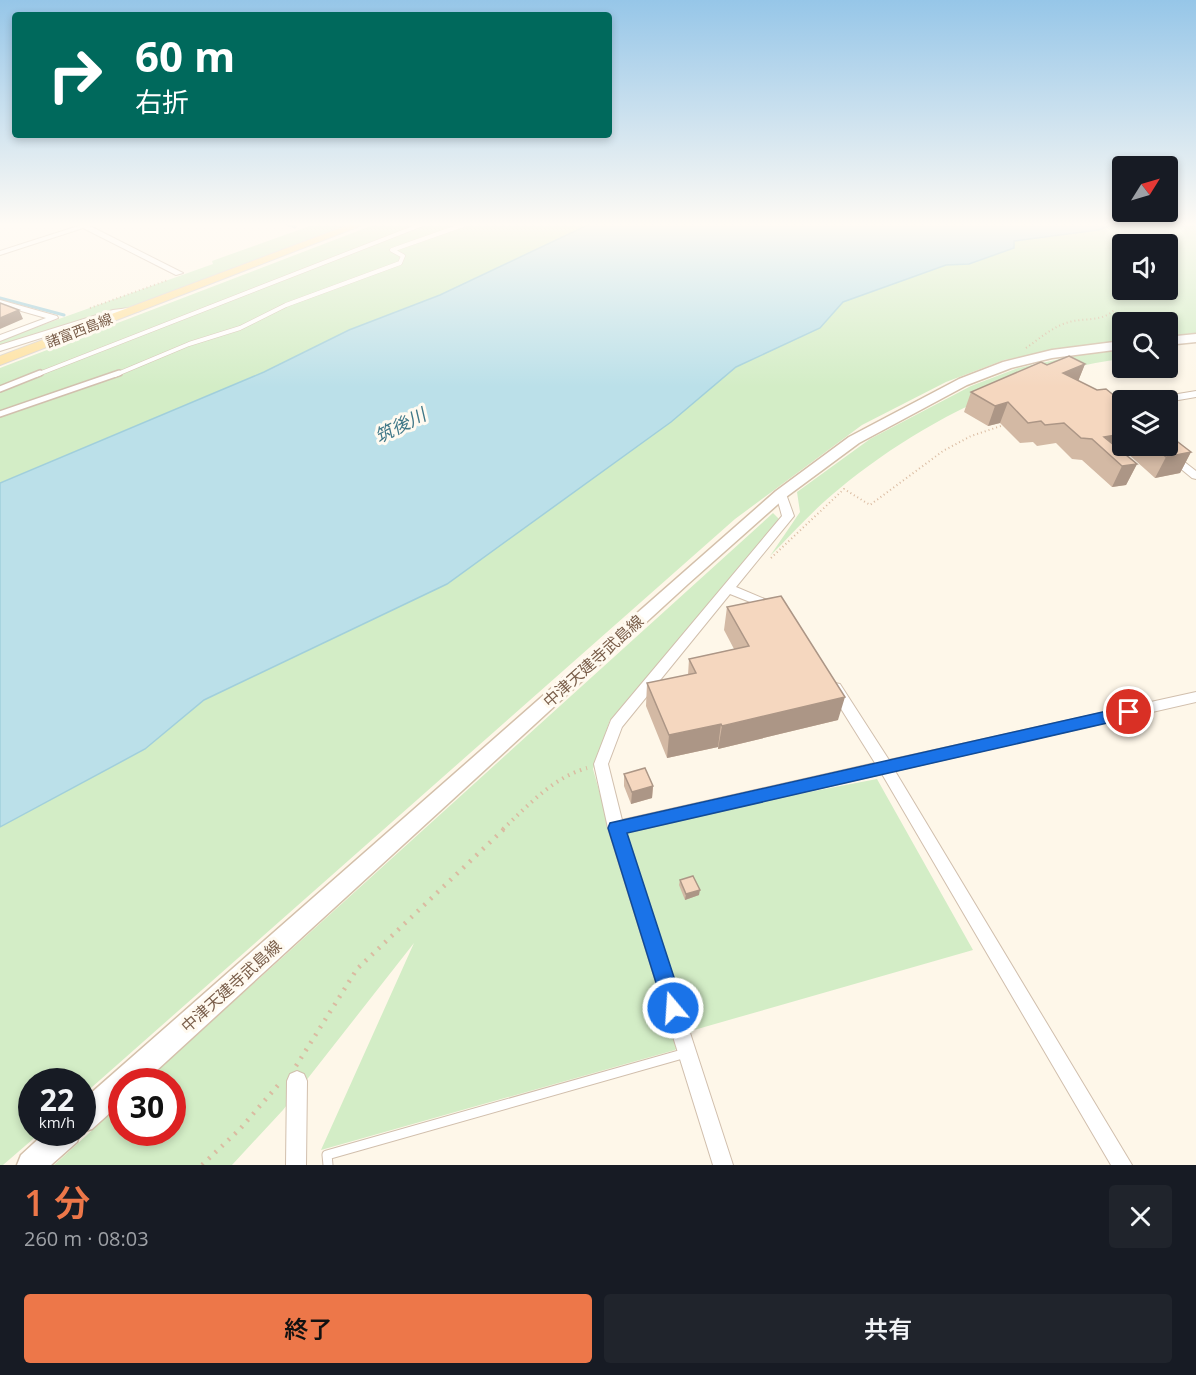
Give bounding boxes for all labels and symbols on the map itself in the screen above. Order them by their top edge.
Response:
north arrow [1112,156,1178,222]
street label: 諸富西島線 [43,309,115,351]
water label: 筑後川 [370,401,431,448]
street label: 中津天建寺武島線 [538,610,648,712]
pin [1103,686,1154,737]
street label: 中津天建寺武島線 [176,935,286,1037]
position arrow [641,976,705,1040]
speed limit sign: 30 [108,1068,186,1146]

